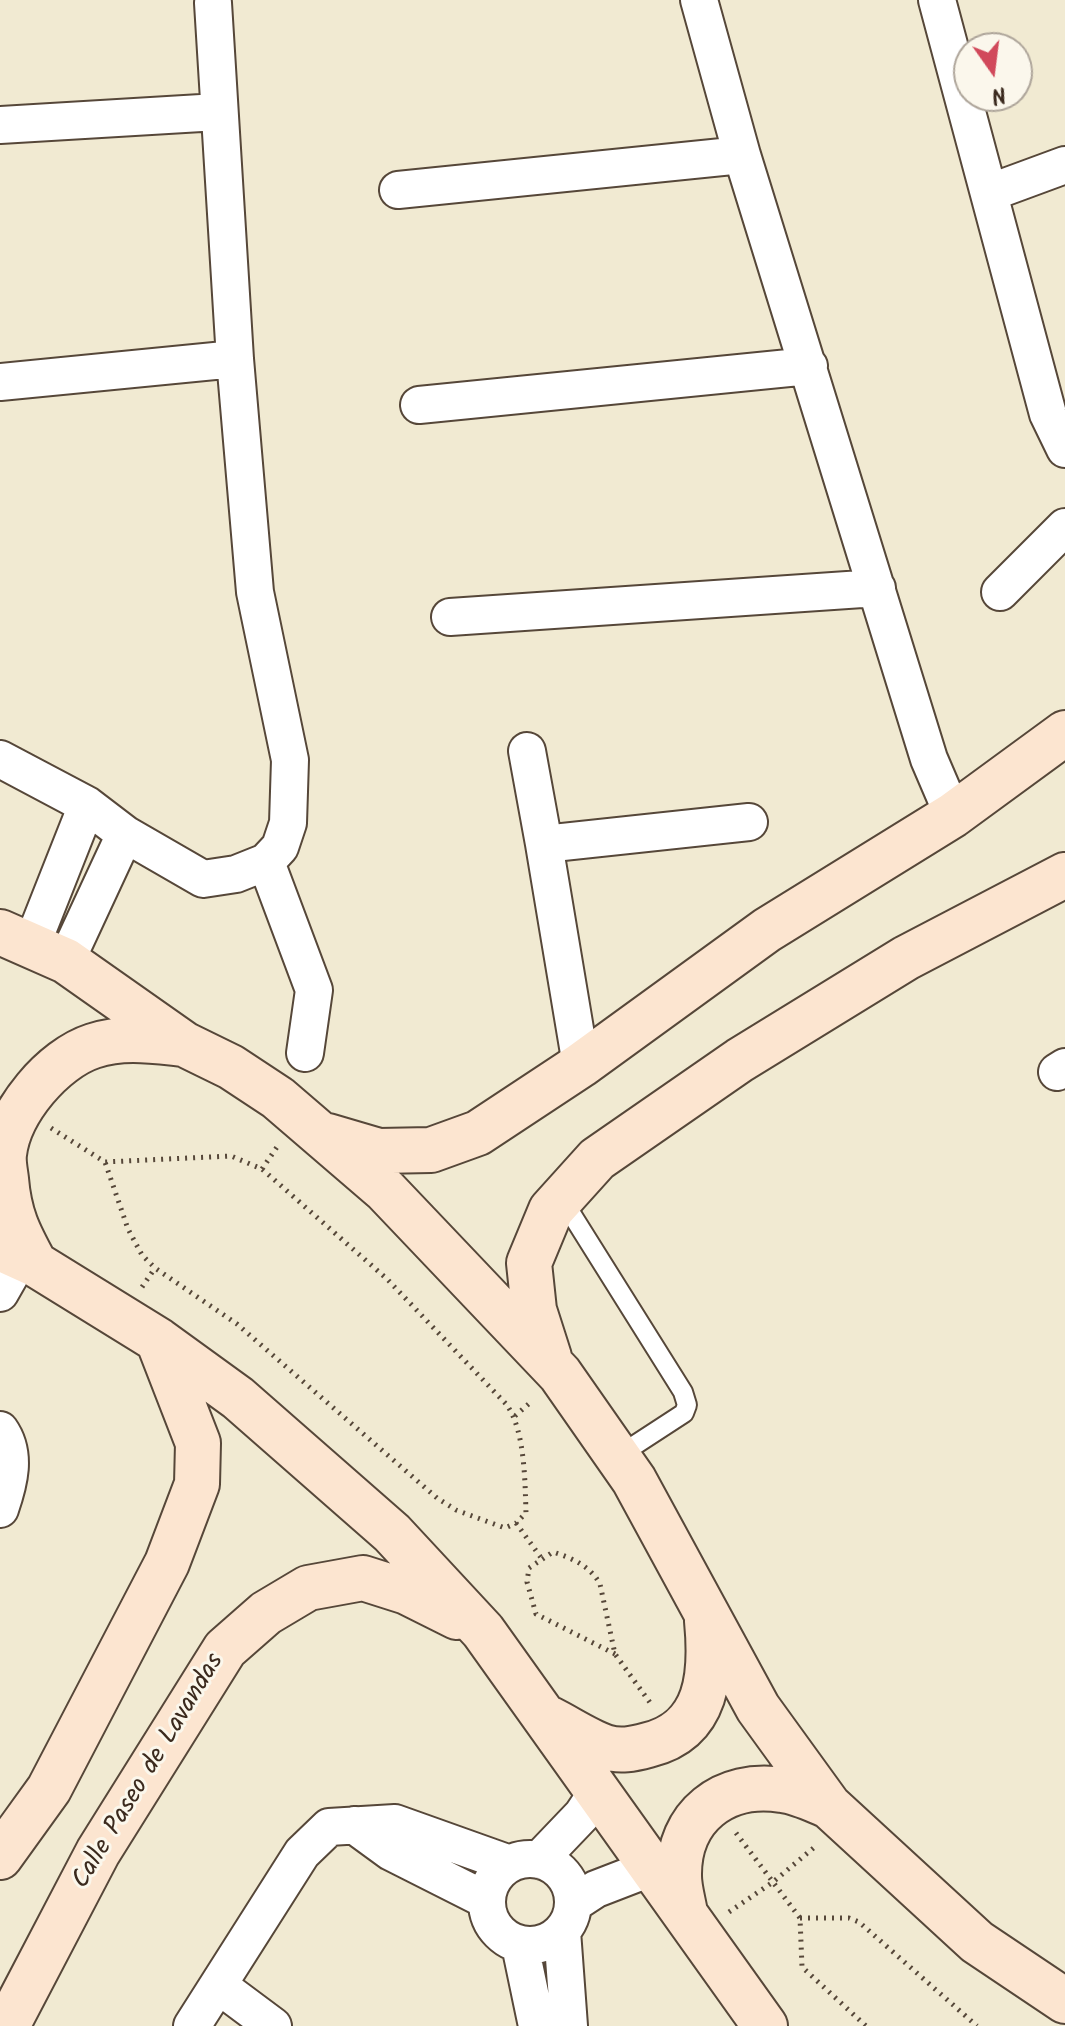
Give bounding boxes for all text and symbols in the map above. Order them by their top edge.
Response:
north arrow [953,32,1033,112]
text: N [987,75,1009,112]
street label: Calle Paseo de Lavandas [67,1649,233,1895]

